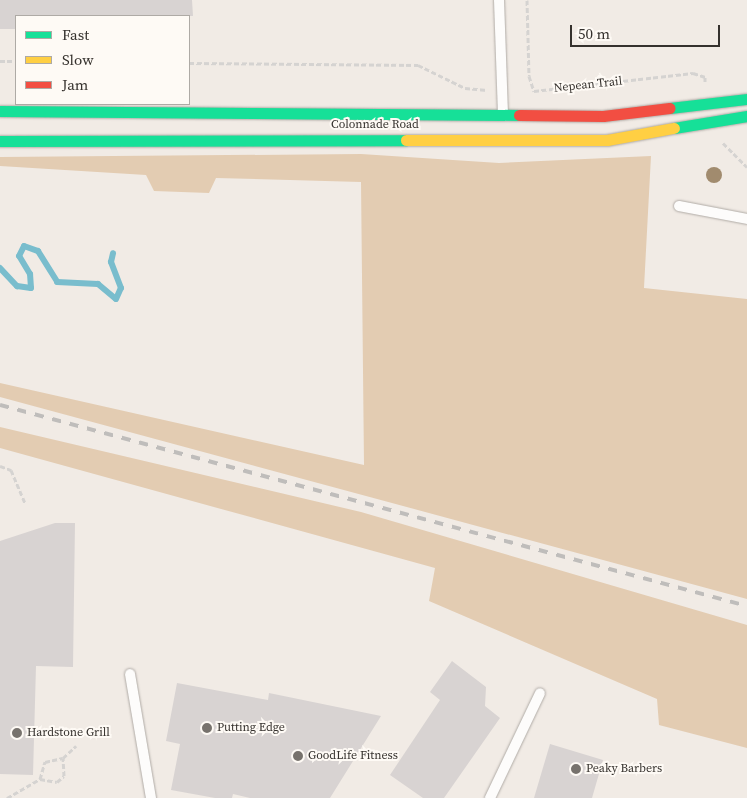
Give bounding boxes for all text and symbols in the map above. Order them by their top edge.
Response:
legend [15,15,190,105]
scale bar [572,15,722,47]
text: 50 m [578,23,610,44]
text: Fast [62,24,89,45]
text: Slow [62,49,94,70]
text: Jam [62,74,88,95]
street label: Nepean Trail [553,74,623,96]
street label: Colonnade Road [331,118,419,132]
place label: Putting Edge [217,721,285,735]
marker: Putting Edge [201,722,213,734]
place label: Hardstone Grill [27,726,110,740]
marker: Hardstone Grill [11,727,23,739]
place label: GoodLife Fitness [308,749,398,763]
marker: GoodLife Fitness [292,750,304,762]
place label: Peaky Barbers [586,762,662,776]
marker: Peaky Barbers [570,763,582,775]

